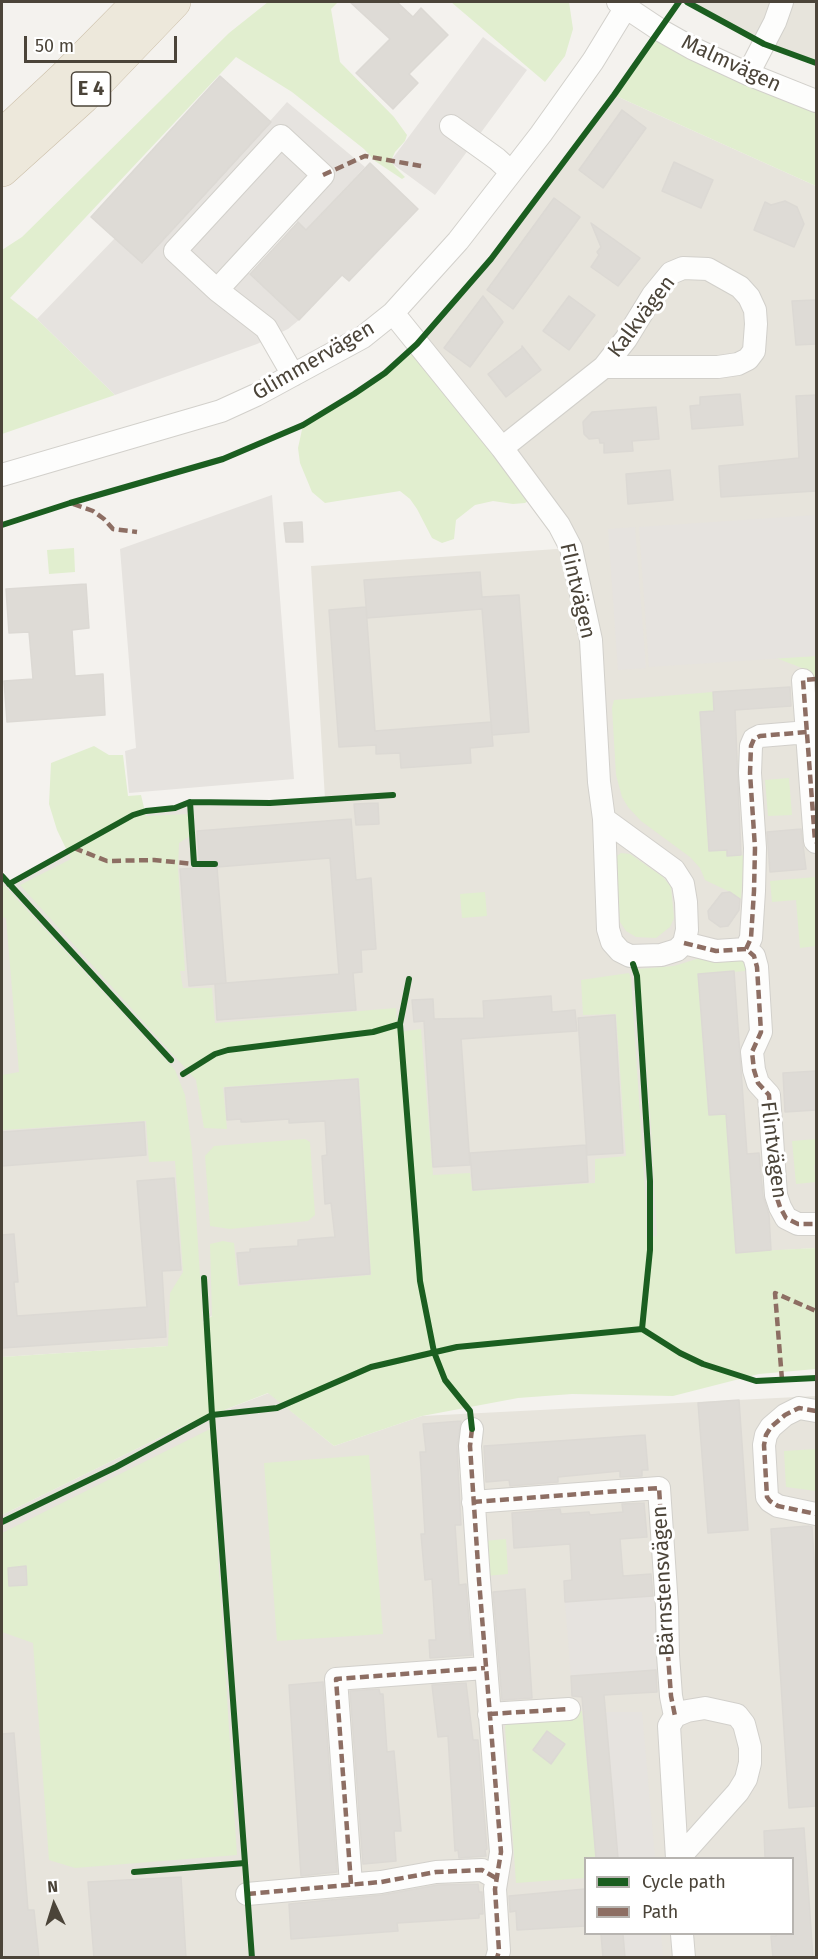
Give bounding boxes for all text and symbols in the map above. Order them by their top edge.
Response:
scale bar [27,24,180,62]
street label: Malmvägen [677,30,785,98]
text: 50 m [35,35,74,57]
road number: E 4 [72,72,110,106]
street label: Kalkvägen [603,271,681,363]
street label: Glimmervägen [249,316,379,406]
street label: Flintvägen [554,541,600,641]
street label: Flintvägen [755,1100,791,1200]
street label: Bärnstensvägen [647,1505,681,1657]
legend [584,1857,794,1935]
text: Cycle path [642,1871,726,1893]
north arrow [24,1875,84,1935]
text: N [47,1877,59,1896]
text: Path [642,1901,678,1923]

